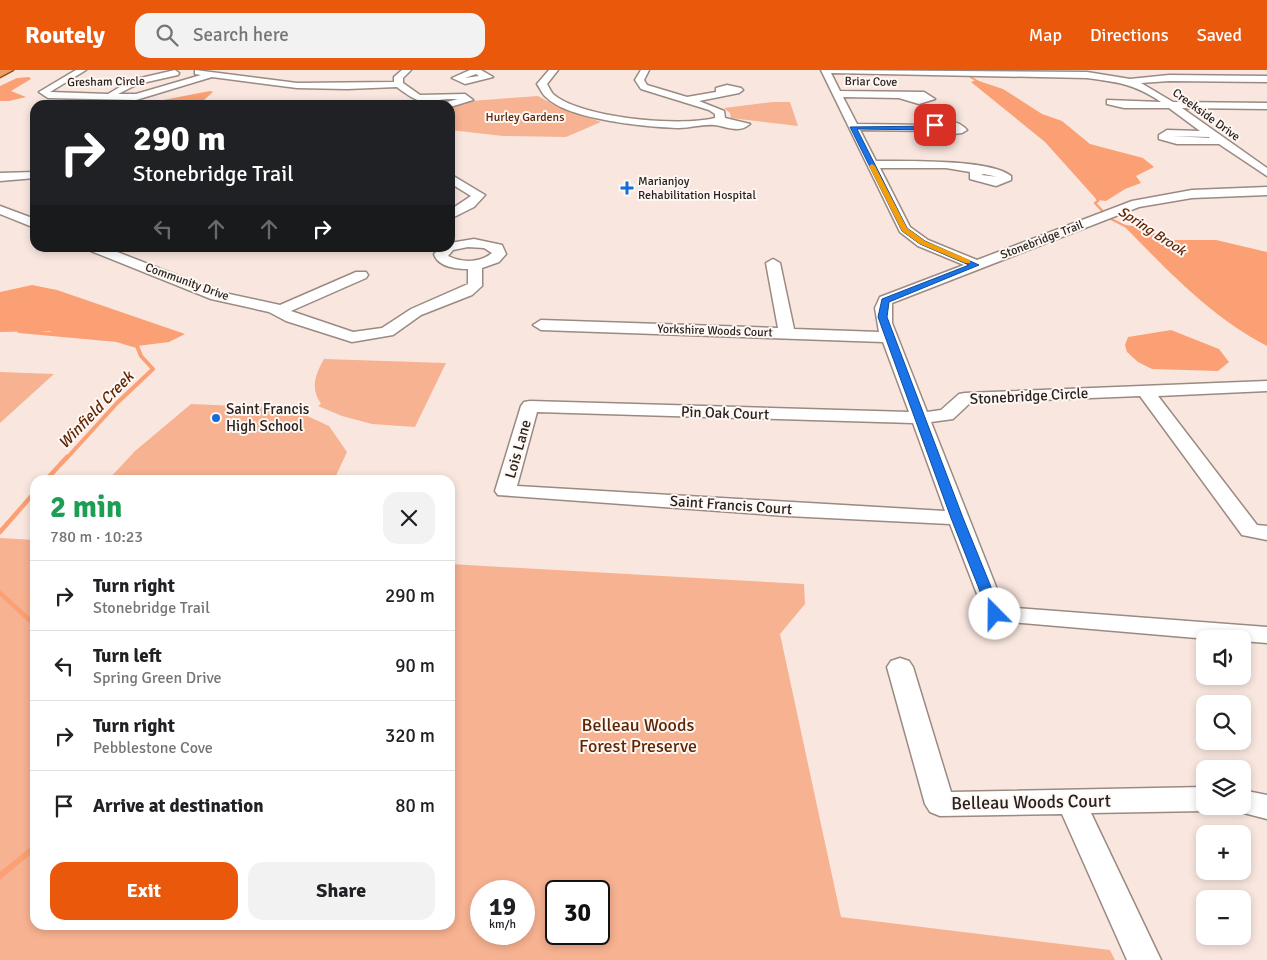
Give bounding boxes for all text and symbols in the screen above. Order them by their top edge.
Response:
search box [135,13,485,58]
text: Routely [25,20,105,50]
icon: search [153,21,181,49]
text: Search here [193,23,289,47]
text: Map [1029,24,1062,46]
text: Directions [1090,24,1169,46]
text: Saved [1197,24,1242,46]
street label: Gresham Circle [67,74,145,90]
street label: Briar Cove [845,74,897,90]
street label: Creekside Drive [1169,85,1243,145]
pin [914,104,956,146]
park label: Hurley Gardens [486,110,564,125]
icon: arrive [921,111,949,139]
text: 290 m [133,117,226,160]
icon: right [50,120,115,185]
text: Stonebridge Trail [133,160,294,187]
place label: Marianjoy Rehabilitation Hospital [638,174,756,203]
marker: Marianjoy Rehabilitation Hospital [620,181,634,195]
water label: Spring Brook [1115,203,1191,260]
icon: left [149,215,177,243]
icon: ahead [202,215,230,243]
icon: ahead [255,215,283,243]
icon: right [308,215,336,243]
street label: Stonebridge Trail [998,217,1086,263]
street label: Community Drive [143,260,231,304]
street label: Yorkshire Woods Court [657,321,773,341]
water label: Winfield Creek [54,366,139,453]
street label: Stonebridge Circle [969,384,1089,408]
place label: Saint Francis High School [226,400,310,435]
street label: Pin Oak Court [681,402,769,424]
marker: Saint Francis High School [210,412,222,424]
street label: Lois Lane [501,418,535,480]
text: 2 min [50,489,122,526]
button: close [383,492,435,544]
street label: Saint Francis Court [669,492,793,518]
text: 780 m · 10:23 [50,527,143,547]
text: Turn right [93,574,175,598]
icon: right [50,582,78,610]
text: 290 m [385,584,435,608]
position arrow [968,587,1020,639]
text: Stonebridge Trail [93,598,210,618]
map controls [1196,630,1251,945]
button: sound [1196,630,1251,685]
text: Turn left [93,644,162,668]
icon: left [50,652,78,680]
text: 90 m [395,654,435,678]
text: Spring Green Drive [93,668,221,688]
button: search [1196,695,1251,750]
text: Turn right [93,714,175,738]
park label: Belleau Woods Forest Preserve [579,714,697,757]
icon: right [50,722,78,750]
text: 320 m [385,724,435,748]
text: Pebblestone Cove [93,738,213,758]
button: layers [1196,760,1251,815]
street label: Belleau Woods Court [951,790,1111,814]
icon: arrive [50,792,78,820]
text: Arrive at destination [93,794,264,818]
text: 80 m [395,794,435,818]
button: + [1196,825,1251,880]
button: Exit [50,862,238,920]
button: Share [248,862,435,920]
speed limit sign: 30 [545,880,610,945]
button: − [1196,890,1251,945]
text: 19 [489,891,516,922]
text: km/h [489,917,516,932]

